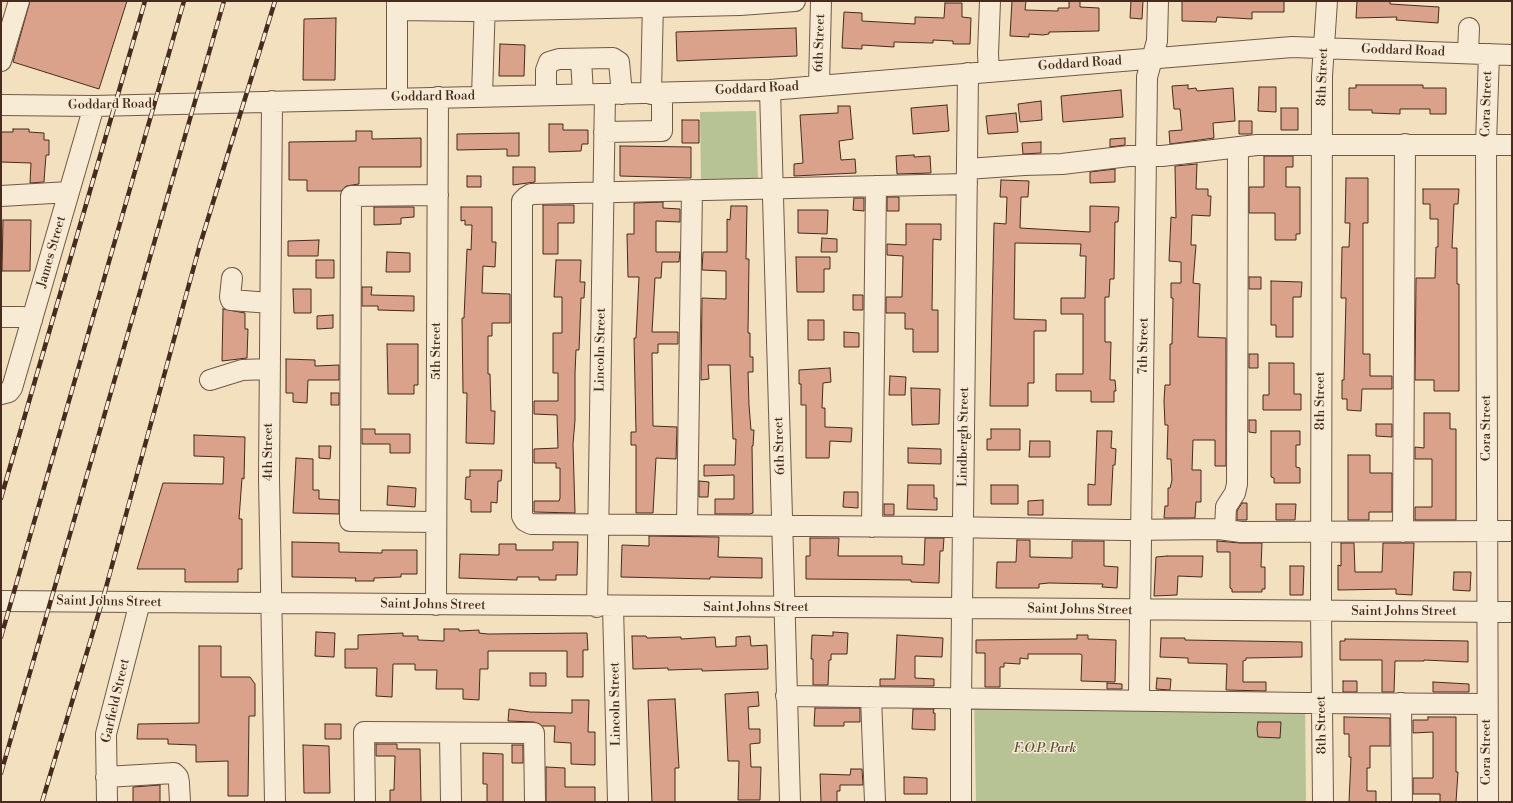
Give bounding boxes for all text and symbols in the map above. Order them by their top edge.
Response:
street label: 6th Street [811,14,829,72]
street label: Goddard Road [1361,42,1445,60]
street label: 8th Street [1314,48,1332,106]
street label: Goddard Road [1038,53,1122,75]
street label: Cora Street [1478,71,1496,137]
street label: Goddard Road [715,79,799,99]
street label: Goddard Road [391,88,475,106]
street label: Goddard Road [68,96,152,114]
street label: James Street [34,214,70,290]
street label: Lincoln Street [592,308,610,392]
street label: 7th Street [1136,317,1152,375]
street label: 5th Street [429,322,445,380]
street label: 8th Street [1313,372,1329,430]
street label: Lindbergh Street [955,387,973,487]
street label: Cora Street [1479,395,1495,461]
street label: 6th Street [771,417,789,475]
street label: 4th Street [261,423,277,481]
street label: Saint Johns Street [56,593,162,611]
street label: Saint Johns Street [380,596,486,614]
street label: Saint Johns Street [703,600,809,616]
street label: Saint Johns Street [1027,601,1133,619]
street label: Saint Johns Street [1351,604,1457,620]
street label: Garfield Street [99,657,133,745]
street label: Lincoln Street [607,662,625,746]
street label: 8th Street [1314,696,1330,754]
street label: Cora Street [1479,719,1495,785]
park label: F.O.P. Park [1014,741,1076,757]

